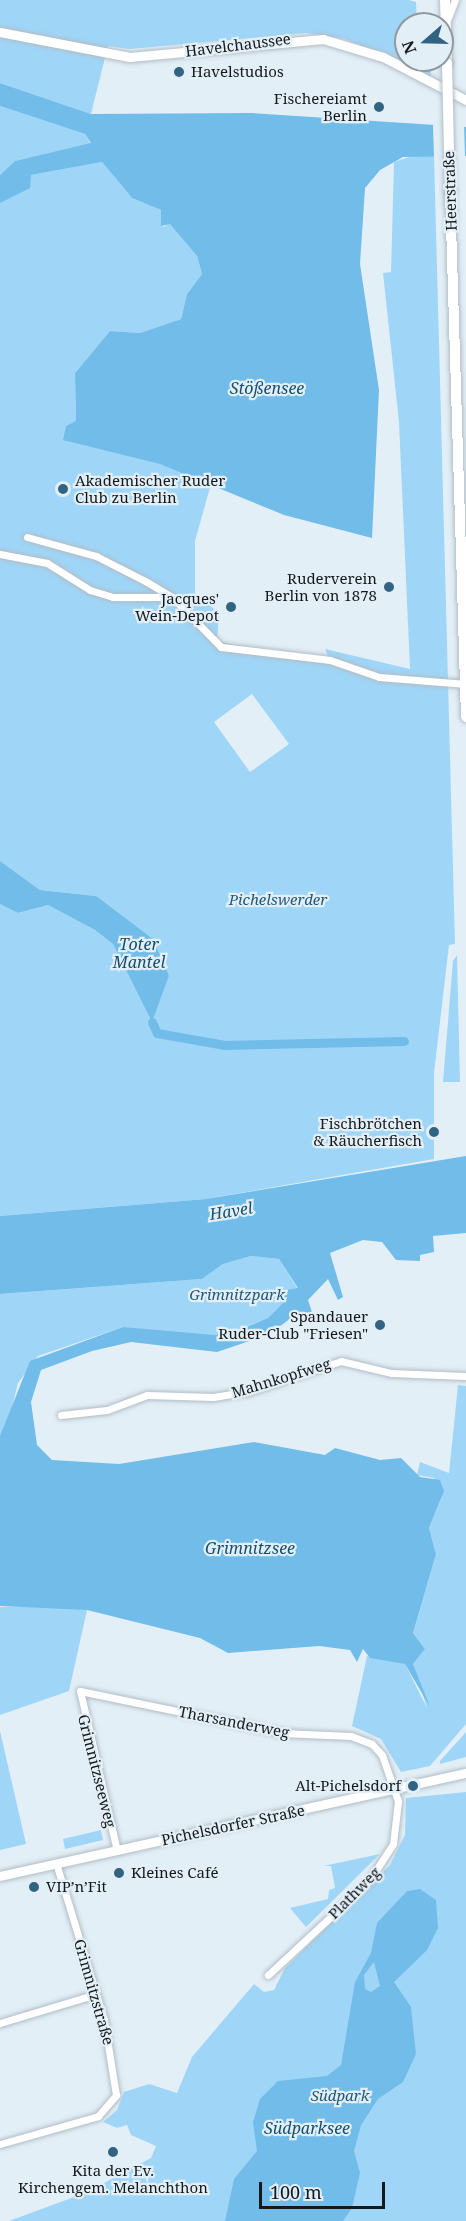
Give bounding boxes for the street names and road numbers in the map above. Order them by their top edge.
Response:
street label: Havelchaussee [184,30,292,60]
street label: Heerstraße [440,151,460,231]
street label: Mahnkopfweg [229,1354,333,1402]
street label: Tharsanderweg [177,1702,291,1742]
street label: Grimnitzseeweg [74,1713,120,1829]
street label: Pichelsdorfer Straße [160,1801,306,1849]
street label: Plathweg [324,1863,384,1923]
street label: Grimnitzstraße [70,1937,118,2047]

